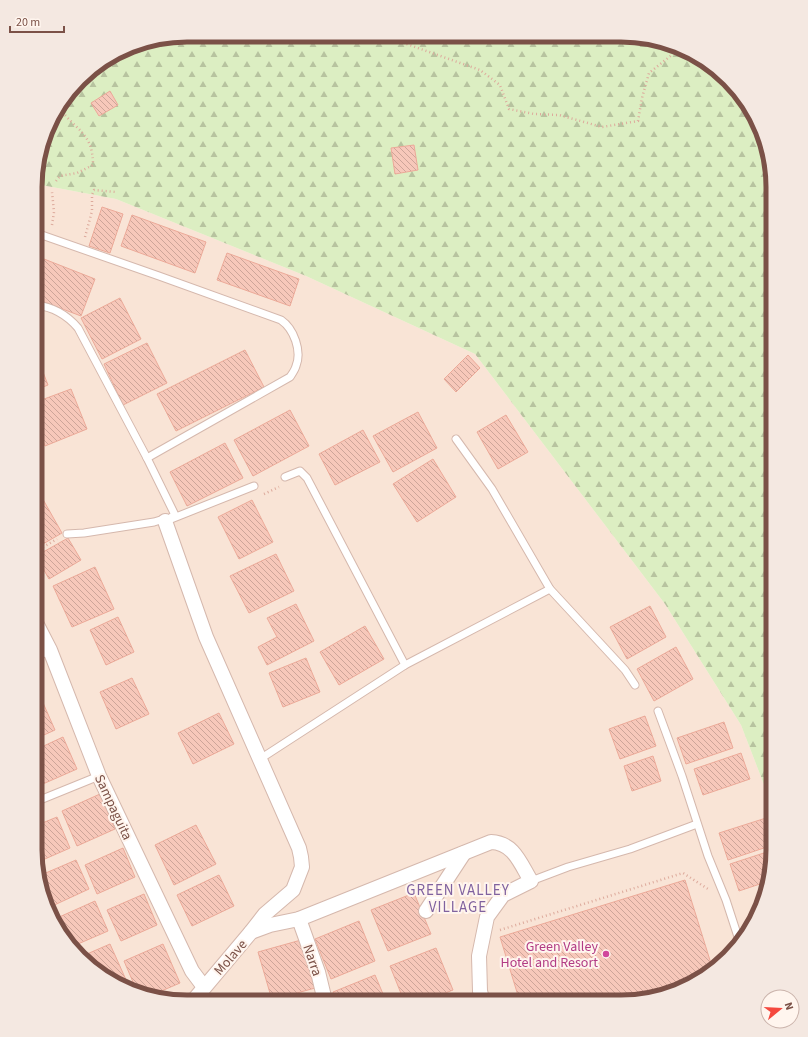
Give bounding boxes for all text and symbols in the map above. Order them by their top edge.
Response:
scale bar [10,8,64,34]
text: 20 m [16,14,40,31]
street label: Sampaguita [89,771,137,844]
district label: GREEN VALLEY VILLAGE [406,880,510,918]
street label: Molave [209,935,252,980]
place label: Green Valley Hotel and Resort [501,937,598,973]
street label: Narra [297,942,327,979]
marker: Green Valley Hotel and Resort [601,949,611,959]
north arrow [760,989,800,1029]
text: N [781,1000,797,1012]

